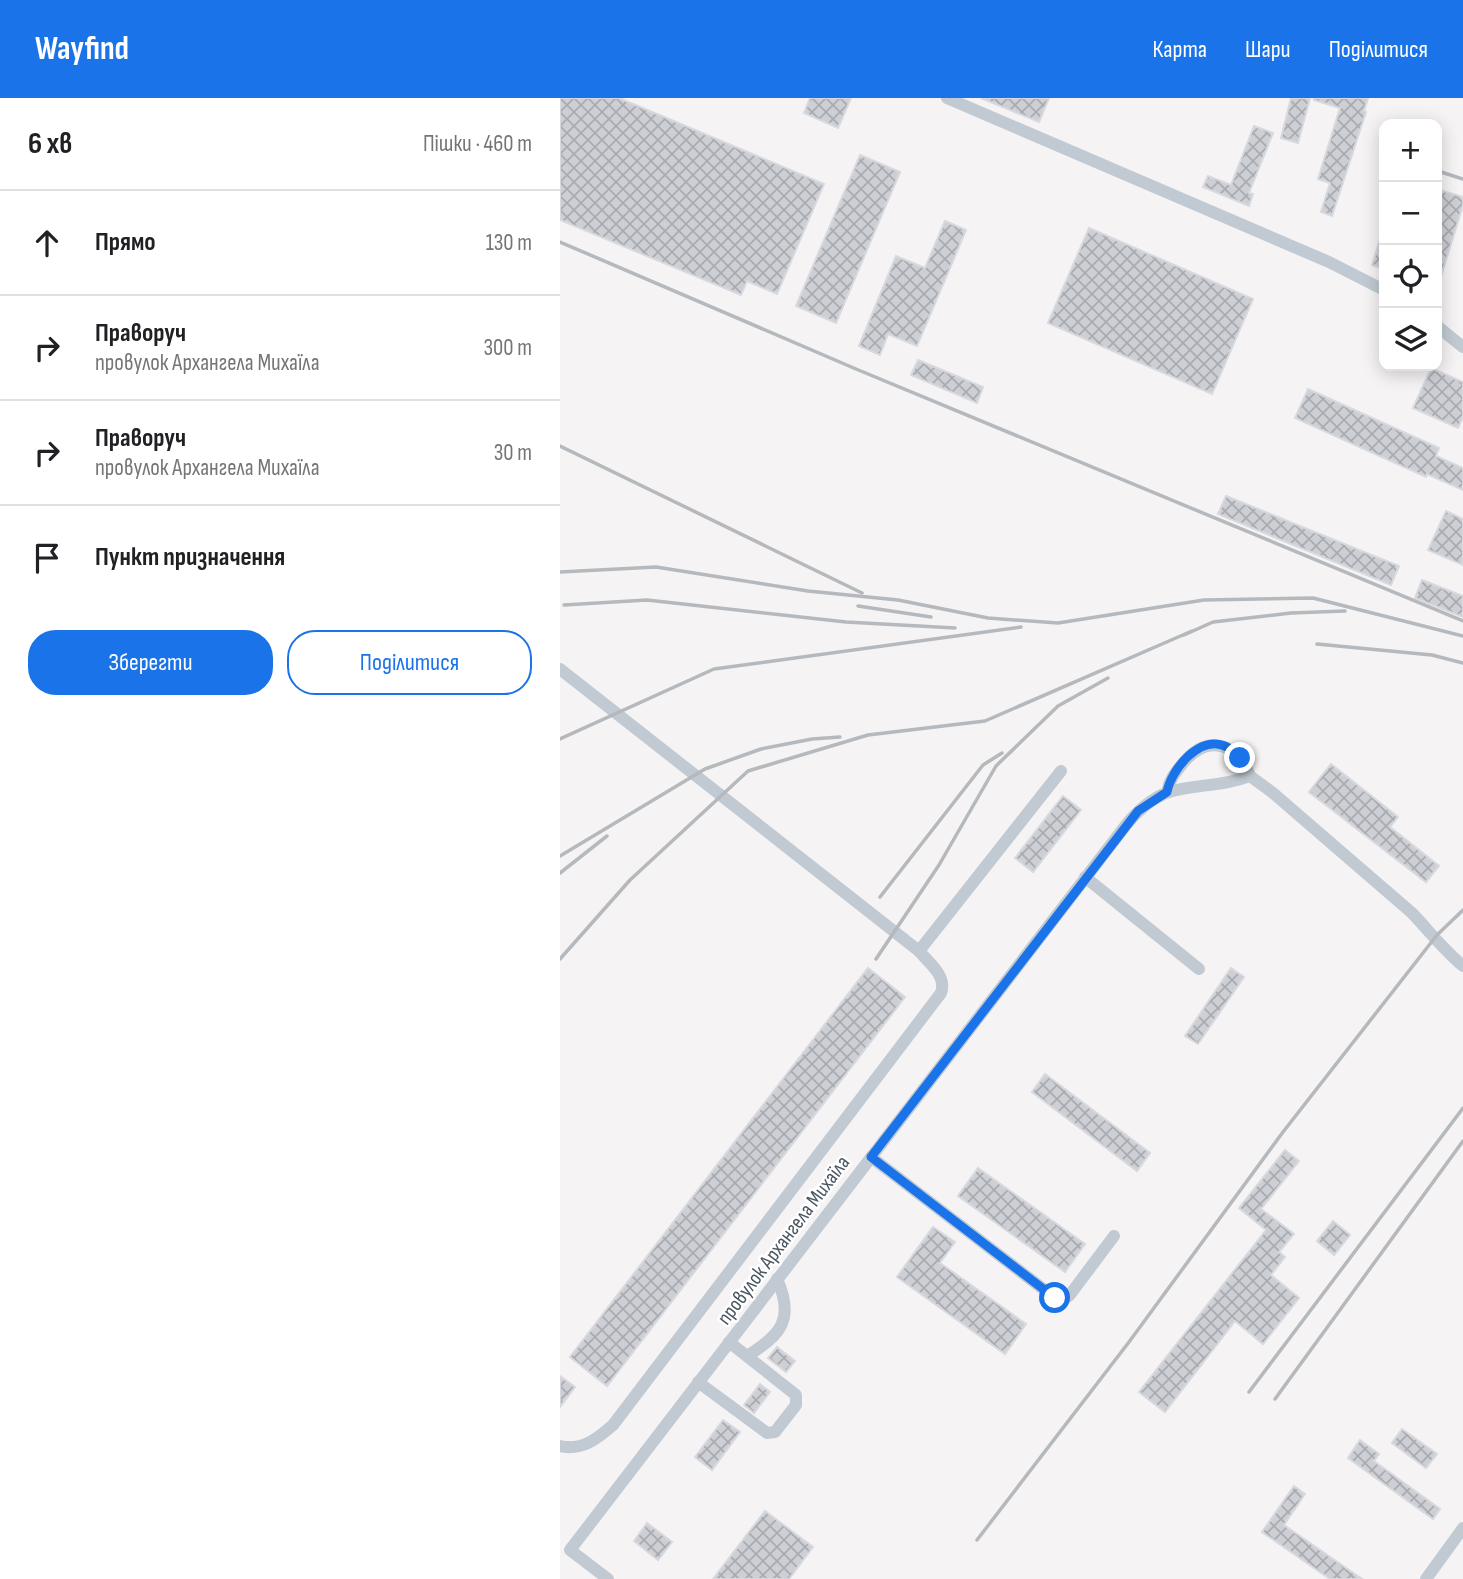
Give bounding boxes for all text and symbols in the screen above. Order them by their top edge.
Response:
text: Wayfind [35,29,129,69]
text: Карта [1152,35,1207,64]
text: Шари [1245,35,1291,64]
text: Поділитися [1329,35,1428,64]
map controls [1379,119,1442,371]
button: + [1379,119,1442,182]
text: 6 хв [28,126,72,162]
text: Пішки · 460 m [423,130,532,158]
button: − [1379,182,1442,245]
icon: ahead [28,224,66,262]
text: Прямо [95,227,156,258]
text: 130 m [486,229,532,257]
button: locate [1379,245,1442,308]
button: layers [1379,308,1442,371]
text: Праворуч [95,318,186,349]
icon: right [28,329,66,367]
text: 300 m [483,334,532,362]
text: провулок Архангела Михаїла [95,349,319,377]
text: Праворуч [95,423,186,454]
icon: right [28,434,66,472]
text: 30 m [494,439,532,467]
text: провулок Архангела Михаїла [95,454,319,482]
icon: arrive [28,539,66,577]
text: Пункт призначення [95,542,285,573]
button: Зберегти [28,630,273,695]
button: Поділитися [287,630,532,695]
route end [1224,742,1255,773]
street label: провулок Архангела Михаїла [712,1151,855,1330]
route start [1039,1282,1070,1313]

